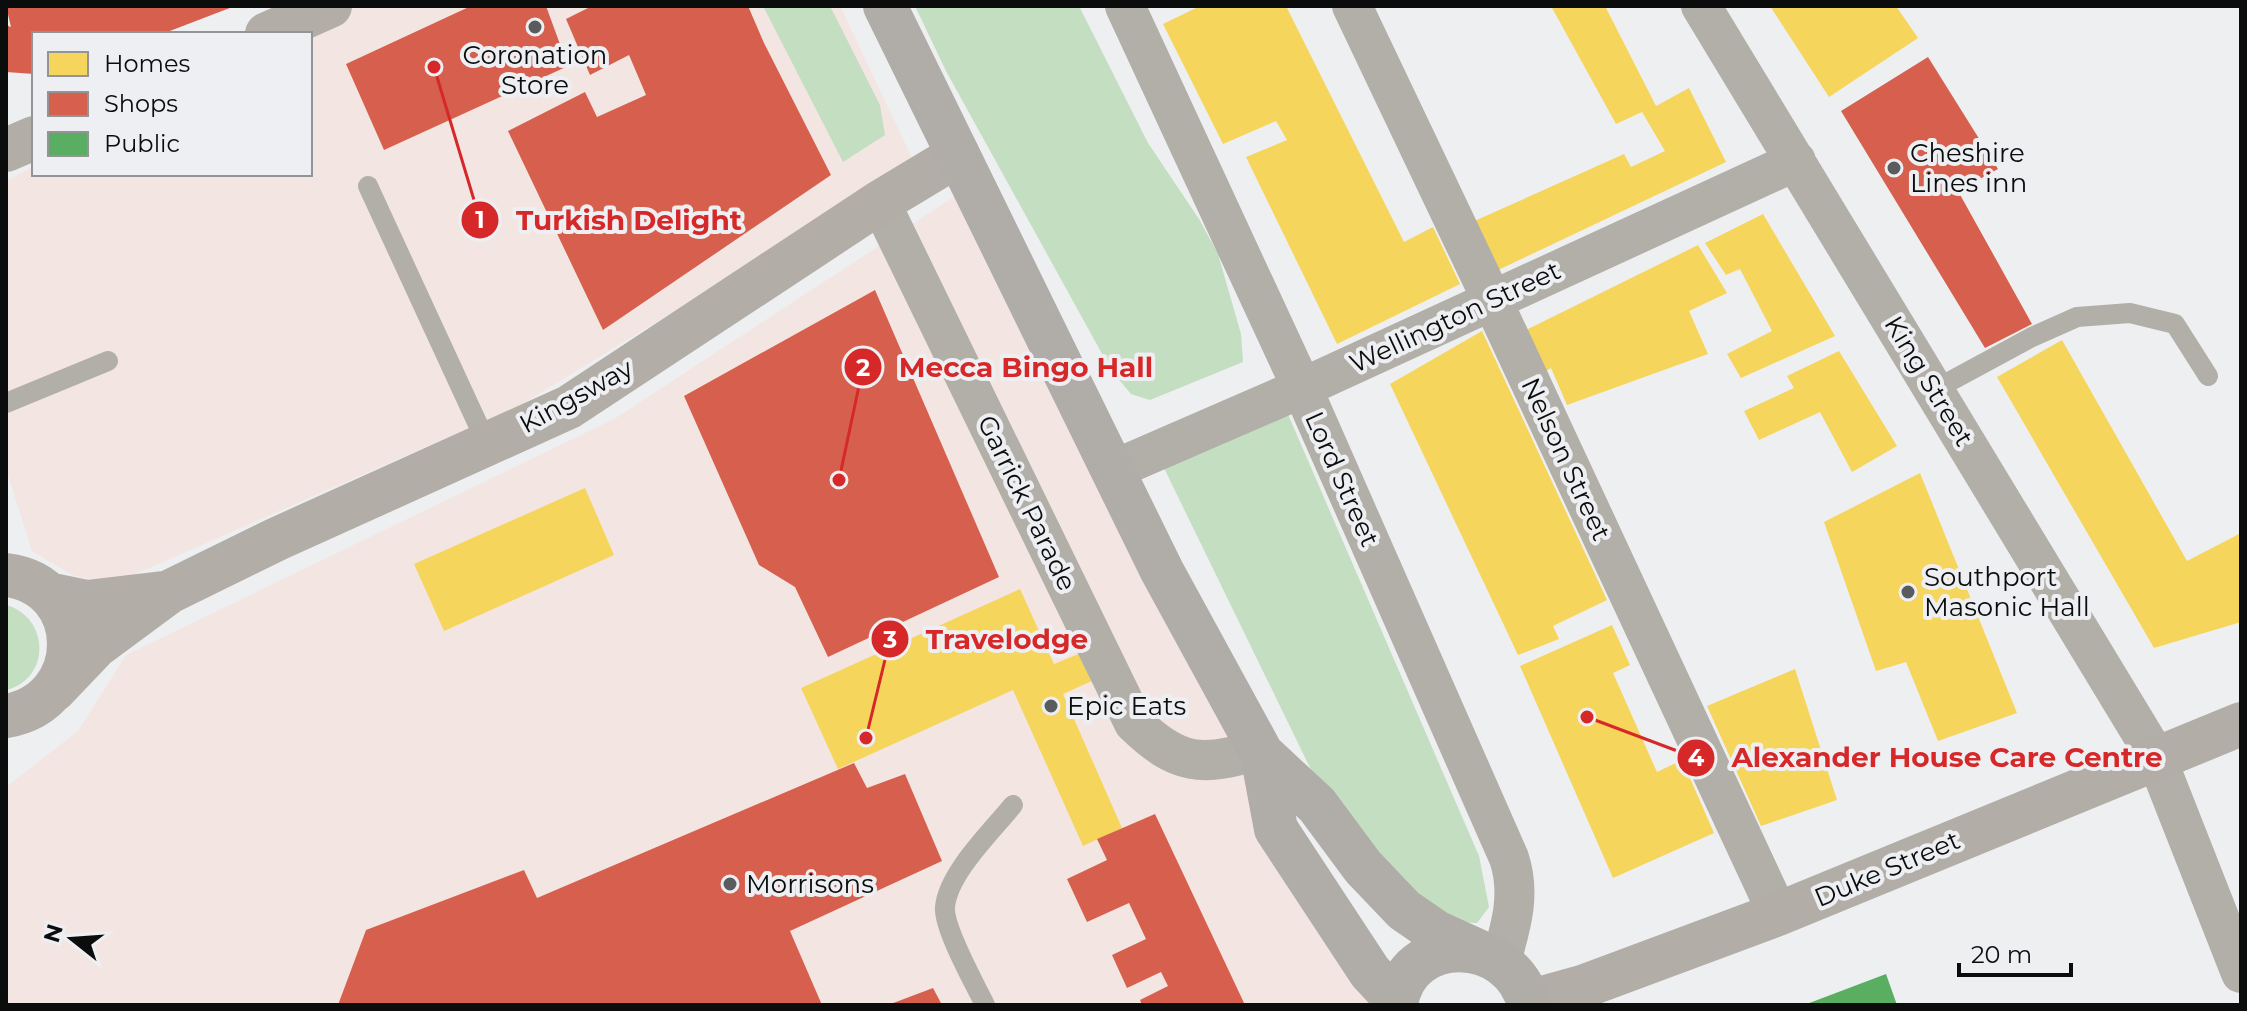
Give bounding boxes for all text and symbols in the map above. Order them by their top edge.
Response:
marker: Coronation Store [526,18,544,36]
legend [32,32,312,176]
place label: Coronation Store [463,39,607,101]
text: Homes [104,49,190,78]
text: Shops [104,89,178,118]
text: Public [104,129,180,158]
place label: Cheshire Lines inn [1910,137,2027,199]
marker: Cheshire Lines inn [1885,159,1903,177]
callout: Turkish Delight [460,194,758,246]
text: Turkish Delight [516,203,742,237]
text: 1 [475,205,485,234]
street label: Wellington Street [1345,254,1565,380]
street label: King Street [1878,310,1980,452]
callout: Mecca Bingo Hall [843,341,1170,393]
text: Mecca Bingo Hall [899,350,1153,384]
street label: Kingsway [514,351,639,440]
text: 2 [856,353,870,382]
street label: Nelson Street [1514,373,1618,545]
street label: Lord Street [1298,406,1386,552]
street label: Garrick Parade [971,410,1083,596]
place label: Southport Masonic Hall [1924,561,2090,623]
marker: Southport Masonic Hall [1899,583,1917,601]
callout: Travelodge [870,613,1104,665]
text: Travelodge [926,622,1088,656]
text: 3 [882,625,897,654]
place label: Epic Eats [1067,690,1186,722]
marker: Epic Eats [1042,697,1060,715]
callout: Alexander House Care Centre [1676,732,2179,784]
text: Alexander House Care Centre [1730,740,2163,774]
text: 4 [1688,743,1705,772]
street label: Duke Street [1809,824,1965,914]
place label: Morrisons [746,868,874,900]
marker: Morrisons [721,875,739,893]
north arrow [32,899,112,979]
text: N [38,921,69,946]
scale bar [1959,927,2071,977]
text: 20 m [1971,940,2032,969]

